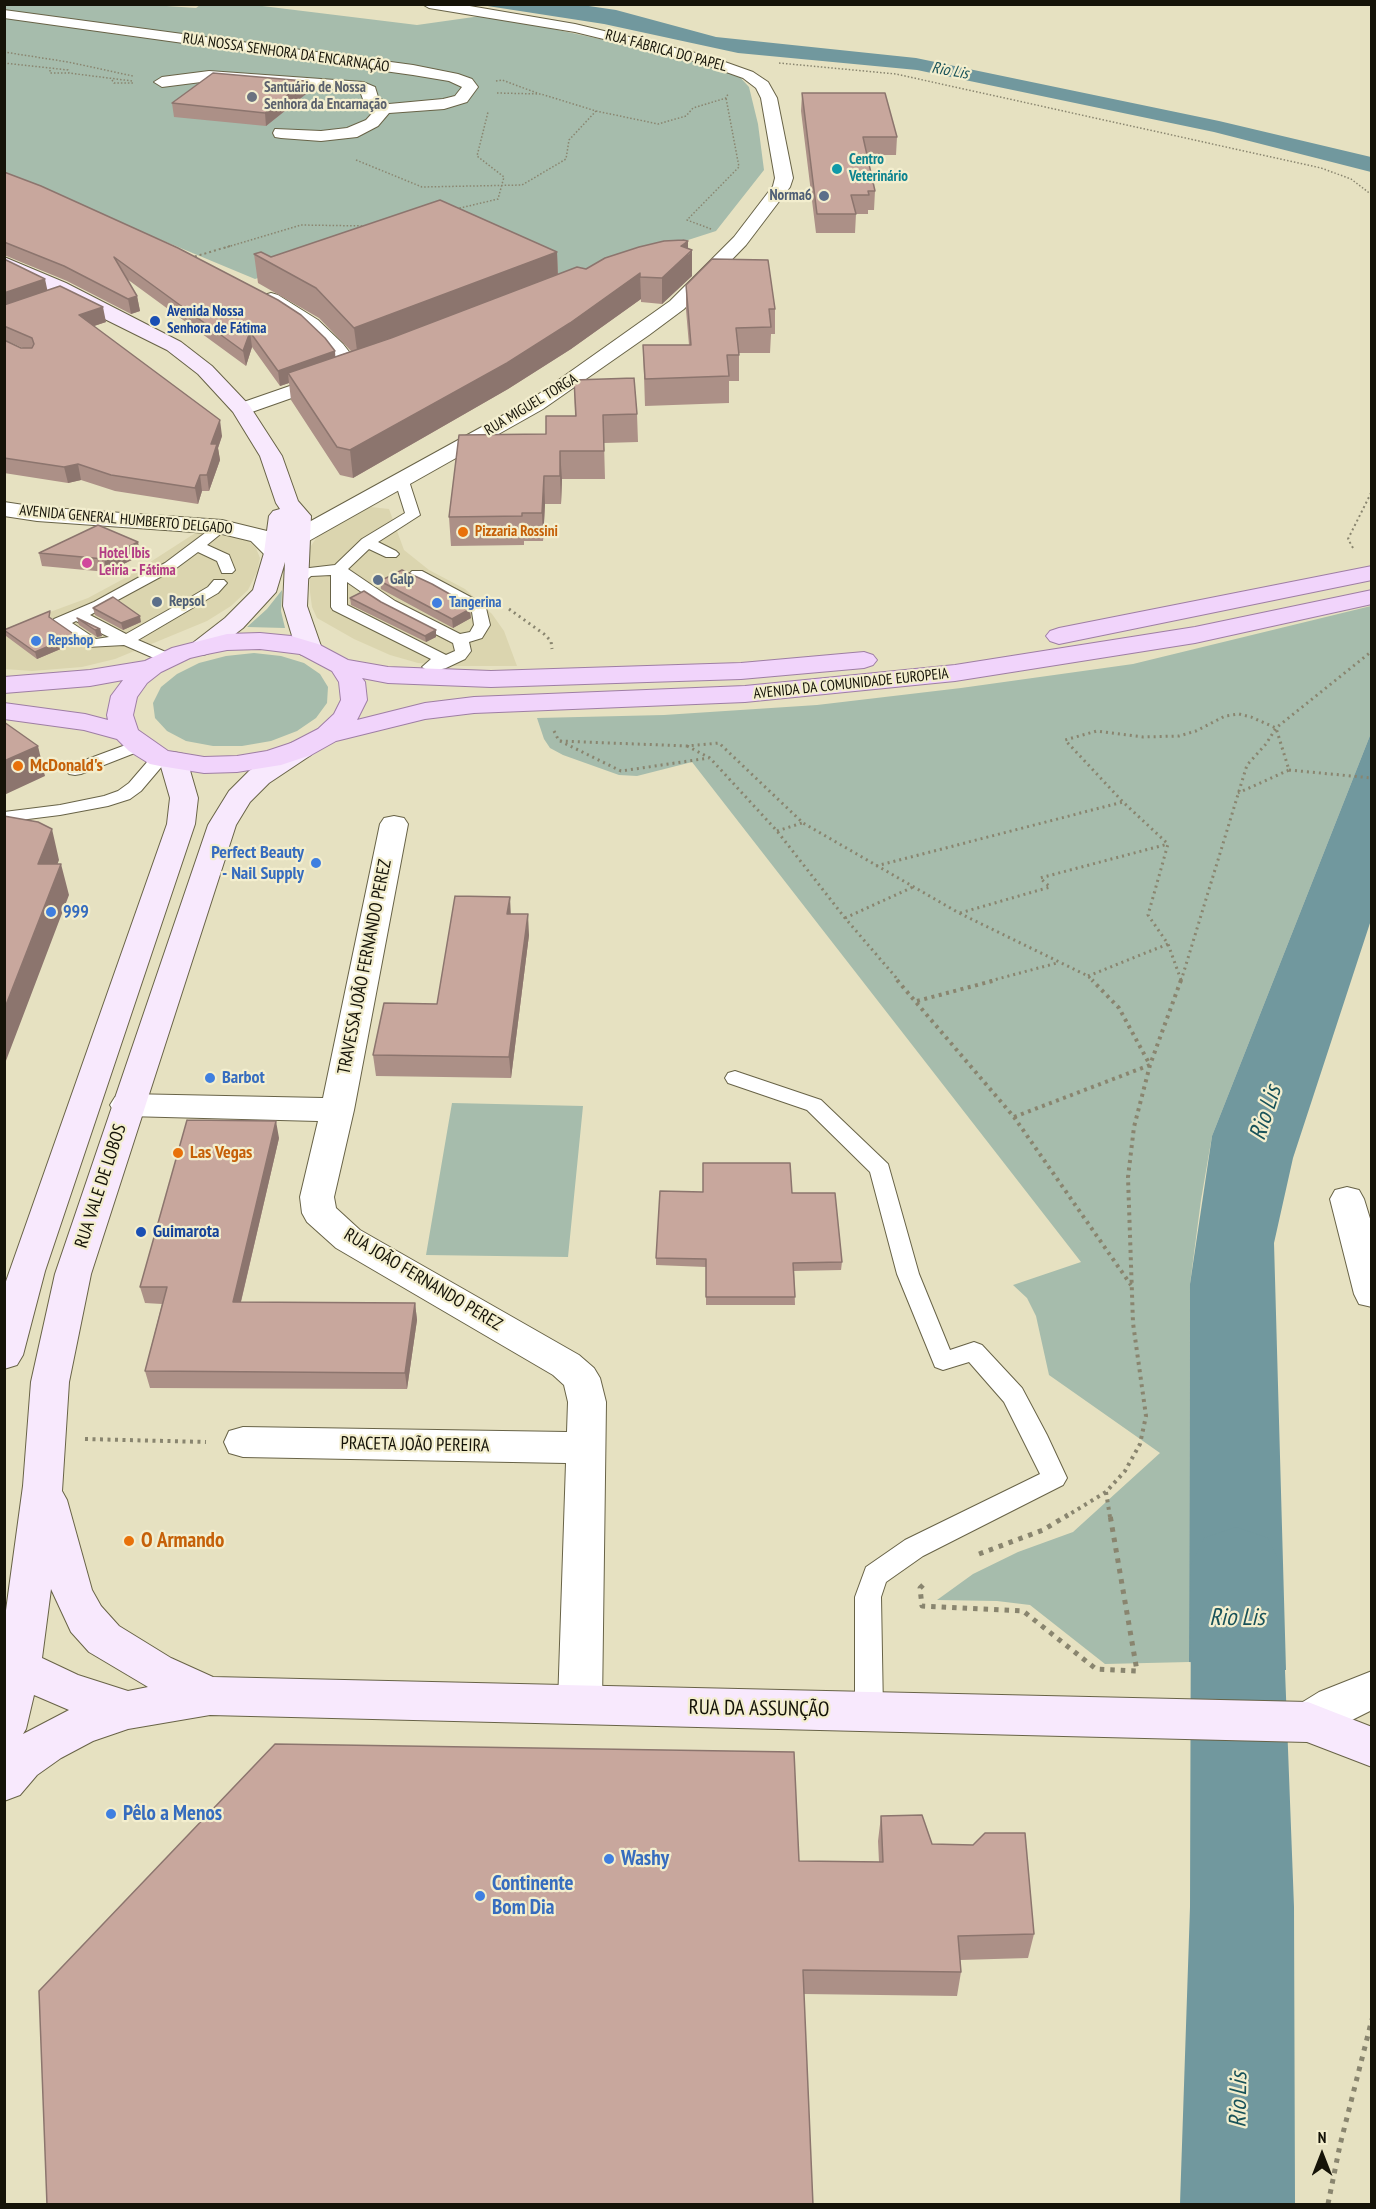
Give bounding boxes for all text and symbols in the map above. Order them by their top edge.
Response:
street label: RUA FÁBRICA DO PAPEL [603,26,729,76]
street label: RUA NOSSA SENHORA DA ENCARNAÇÃO [181,30,391,76]
water label: Rio Lis [930,58,970,84]
place label: Santuário de Nossa Senhora da Encarnação [264,79,387,114]
marker: Santuário de Nossa Senhora da Encarnação [245,90,259,104]
place label: Centro Veterinário [849,151,908,186]
marker: Centro Veterinário [830,162,844,176]
place label: Norma6 [770,187,812,205]
marker: Norma6 [817,189,831,203]
place label: Avenida Nossa Senhora de Fátima [167,303,266,338]
marker: Avenida Nossa Senhora de Fátima [148,314,162,328]
street label: RUA MIGUEL TORGA [481,370,581,440]
street label: AVENIDA GENERAL HUMBERTO DELGADO [19,502,233,538]
place label: Pizzaria Rossini [475,523,558,541]
marker: Pizzaria Rossini [456,525,470,539]
place label: Hotel Ibis Leiria - Fátima [99,545,176,580]
marker: Hotel Ibis Leiria - Fátima [80,556,94,570]
place label: Galp [390,571,414,589]
marker: Galp [371,573,385,587]
place label: Repsol [169,593,205,611]
place label: Tangerina [449,594,502,612]
marker: Repsol [150,595,164,609]
marker: Tangerina [430,596,444,610]
place label: Repshop [48,632,93,650]
marker: Repshop [29,634,43,648]
street label: AVENIDA DA COMUNIDADE EUROPEIA [753,665,949,703]
place label: McDonald's [30,755,103,777]
marker: McDonald's [11,759,25,773]
place label: Perfect Beauty - Nail Supply [211,842,304,884]
marker: Perfect Beauty - Nail Supply [309,856,323,870]
street label: TRAVESSA JOÃO FERNANDO PEREZ [334,858,396,1076]
place label: 999 [63,901,89,923]
marker: 999 [44,905,58,919]
place label: Barbot [222,1067,265,1089]
marker: Barbot [203,1071,217,1085]
water label: Rio Lis [1244,1082,1288,1144]
street label: RUA VALE DE LOBOS [71,1121,131,1251]
place label: Las Vegas [190,1142,252,1164]
marker: Las Vegas [171,1146,185,1160]
place label: Guimarota [153,1221,219,1243]
street label: RUA JOÃO FERNANDO PEREZ [340,1224,506,1336]
marker: Guimarota [134,1225,148,1239]
street label: PRACETA JOÃO PEREIRA [341,1433,489,1457]
place label: O Armando [141,1528,224,1554]
marker: O Armando [122,1534,136,1548]
water label: Rio Lis [1209,1604,1265,1632]
street label: RUA DA ASSUNÇÃO [688,1695,830,1723]
place label: Pêlo a Menos [123,1801,222,1827]
marker: Pêlo a Menos [104,1807,118,1821]
place label: Washy [621,1846,669,1872]
marker: Washy [602,1852,616,1866]
place label: Continente Bom Dia [492,1871,574,1921]
marker: Continente Bom Dia [473,1889,487,1903]
water label: Rio Lis [1224,2072,1254,2128]
north arrow [1292,2125,1352,2185]
text: N [1318,2127,1326,2147]

